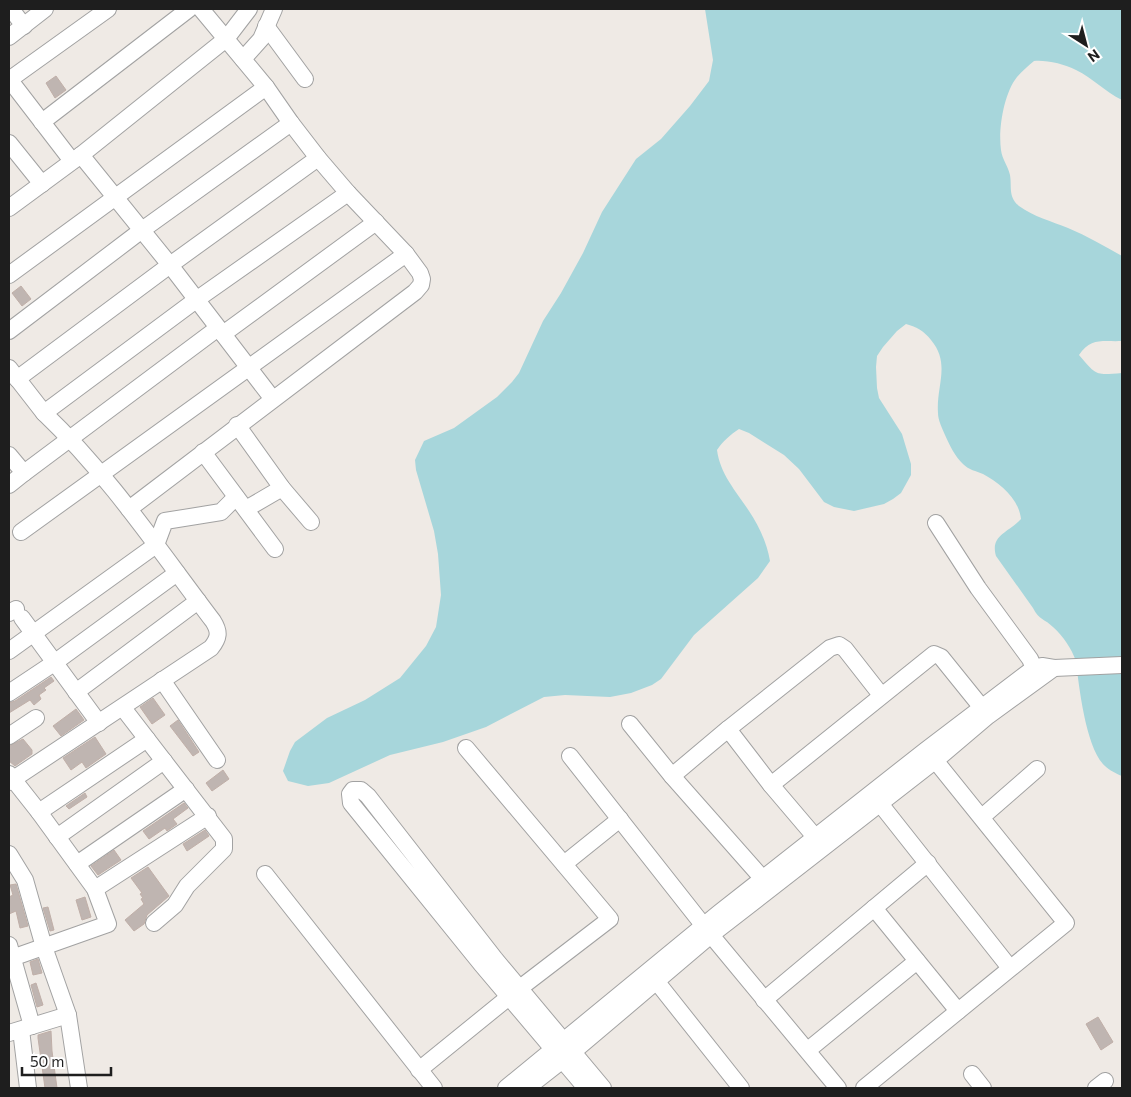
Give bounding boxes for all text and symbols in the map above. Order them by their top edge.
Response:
north arrow [1061,20,1111,70]
text: N [1085,46,1103,66]
scale bar [22,1044,111,1076]
text: 50 m [30,1052,64,1070]

